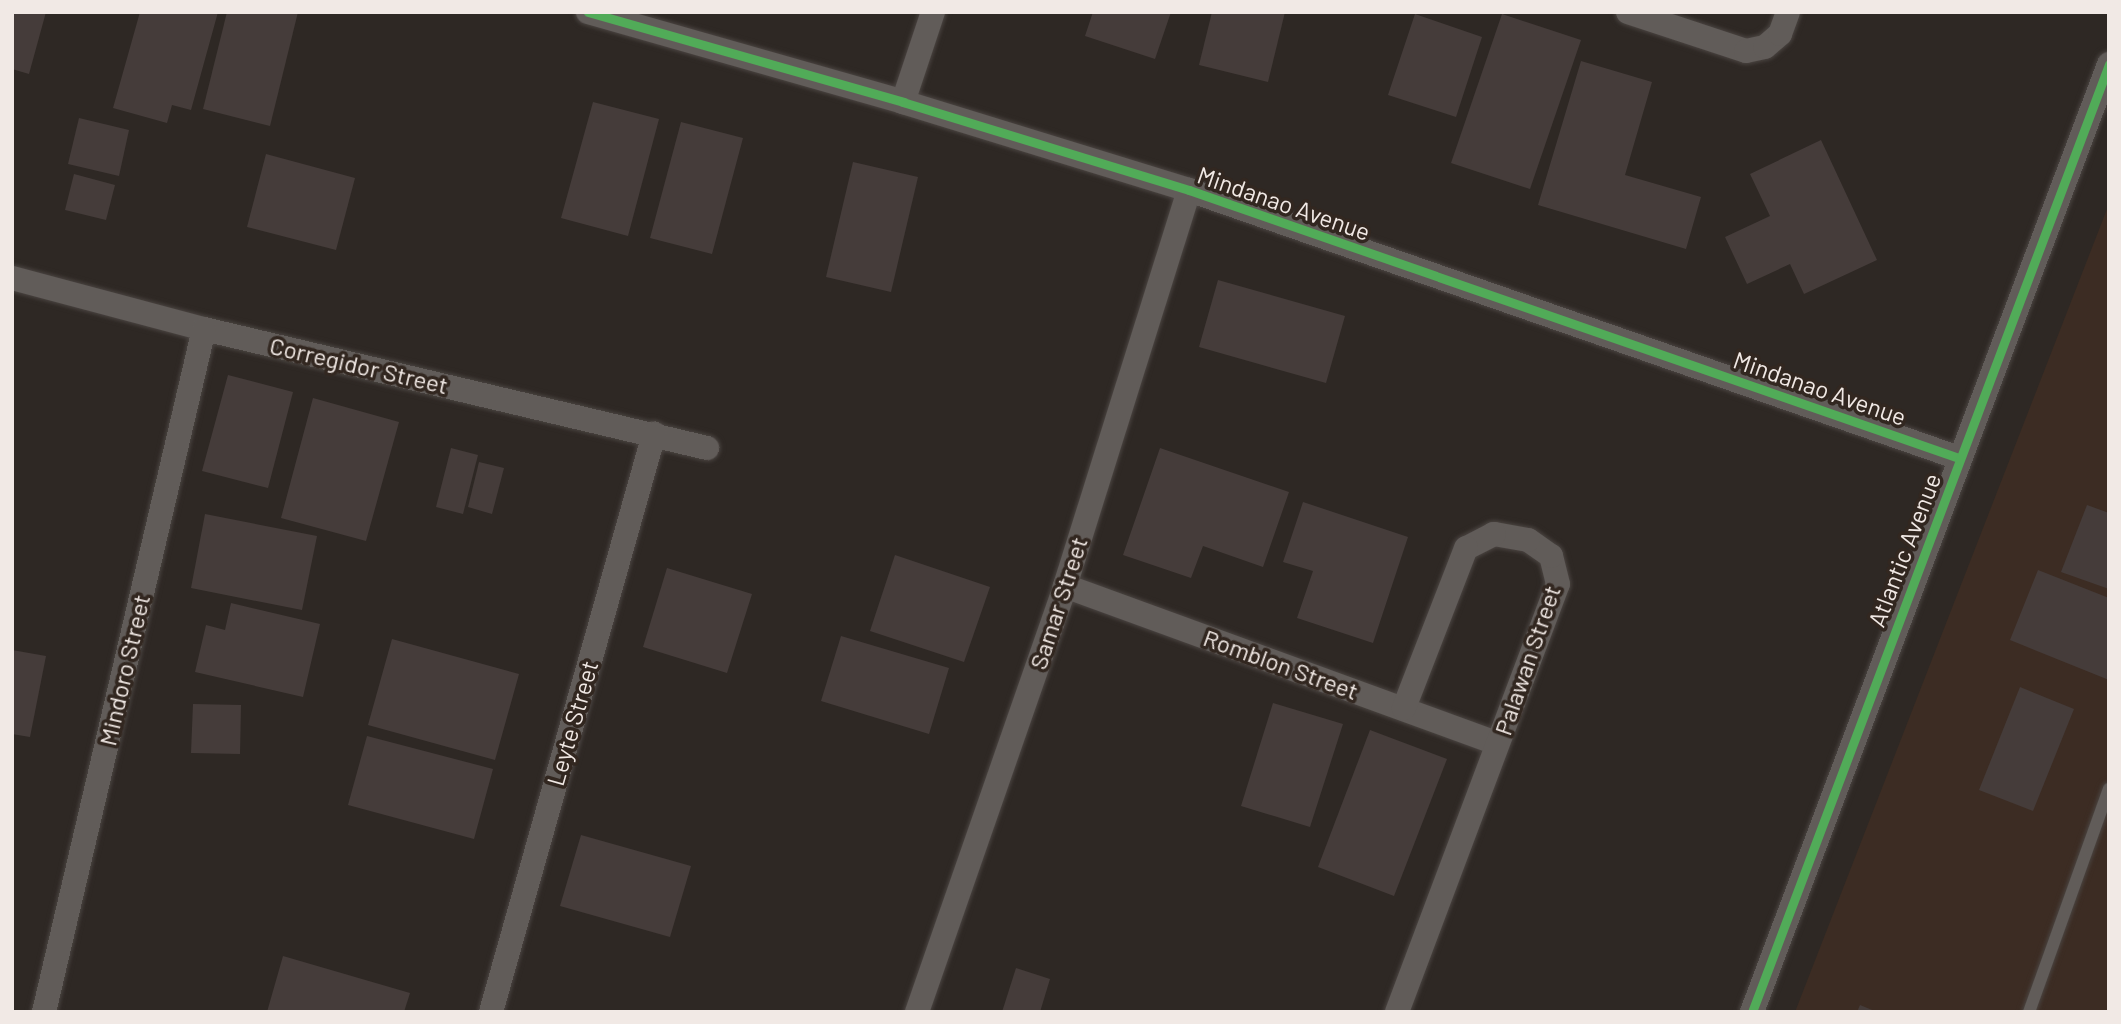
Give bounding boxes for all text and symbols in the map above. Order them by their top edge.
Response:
street label: Mindanao Avenue [1194,160,1374,246]
street label: Corregidor Street [267,331,451,399]
street label: Mindanao Avenue [1730,345,1910,431]
street label: Atlantic Avenue [1862,469,1946,631]
street label: Samar Street [1023,533,1093,673]
street label: Palawan Street [1488,581,1566,739]
street label: Mindoro Street [93,592,155,748]
street label: Romblon Street [1200,623,1362,705]
street label: Leyte Street [540,657,604,789]

